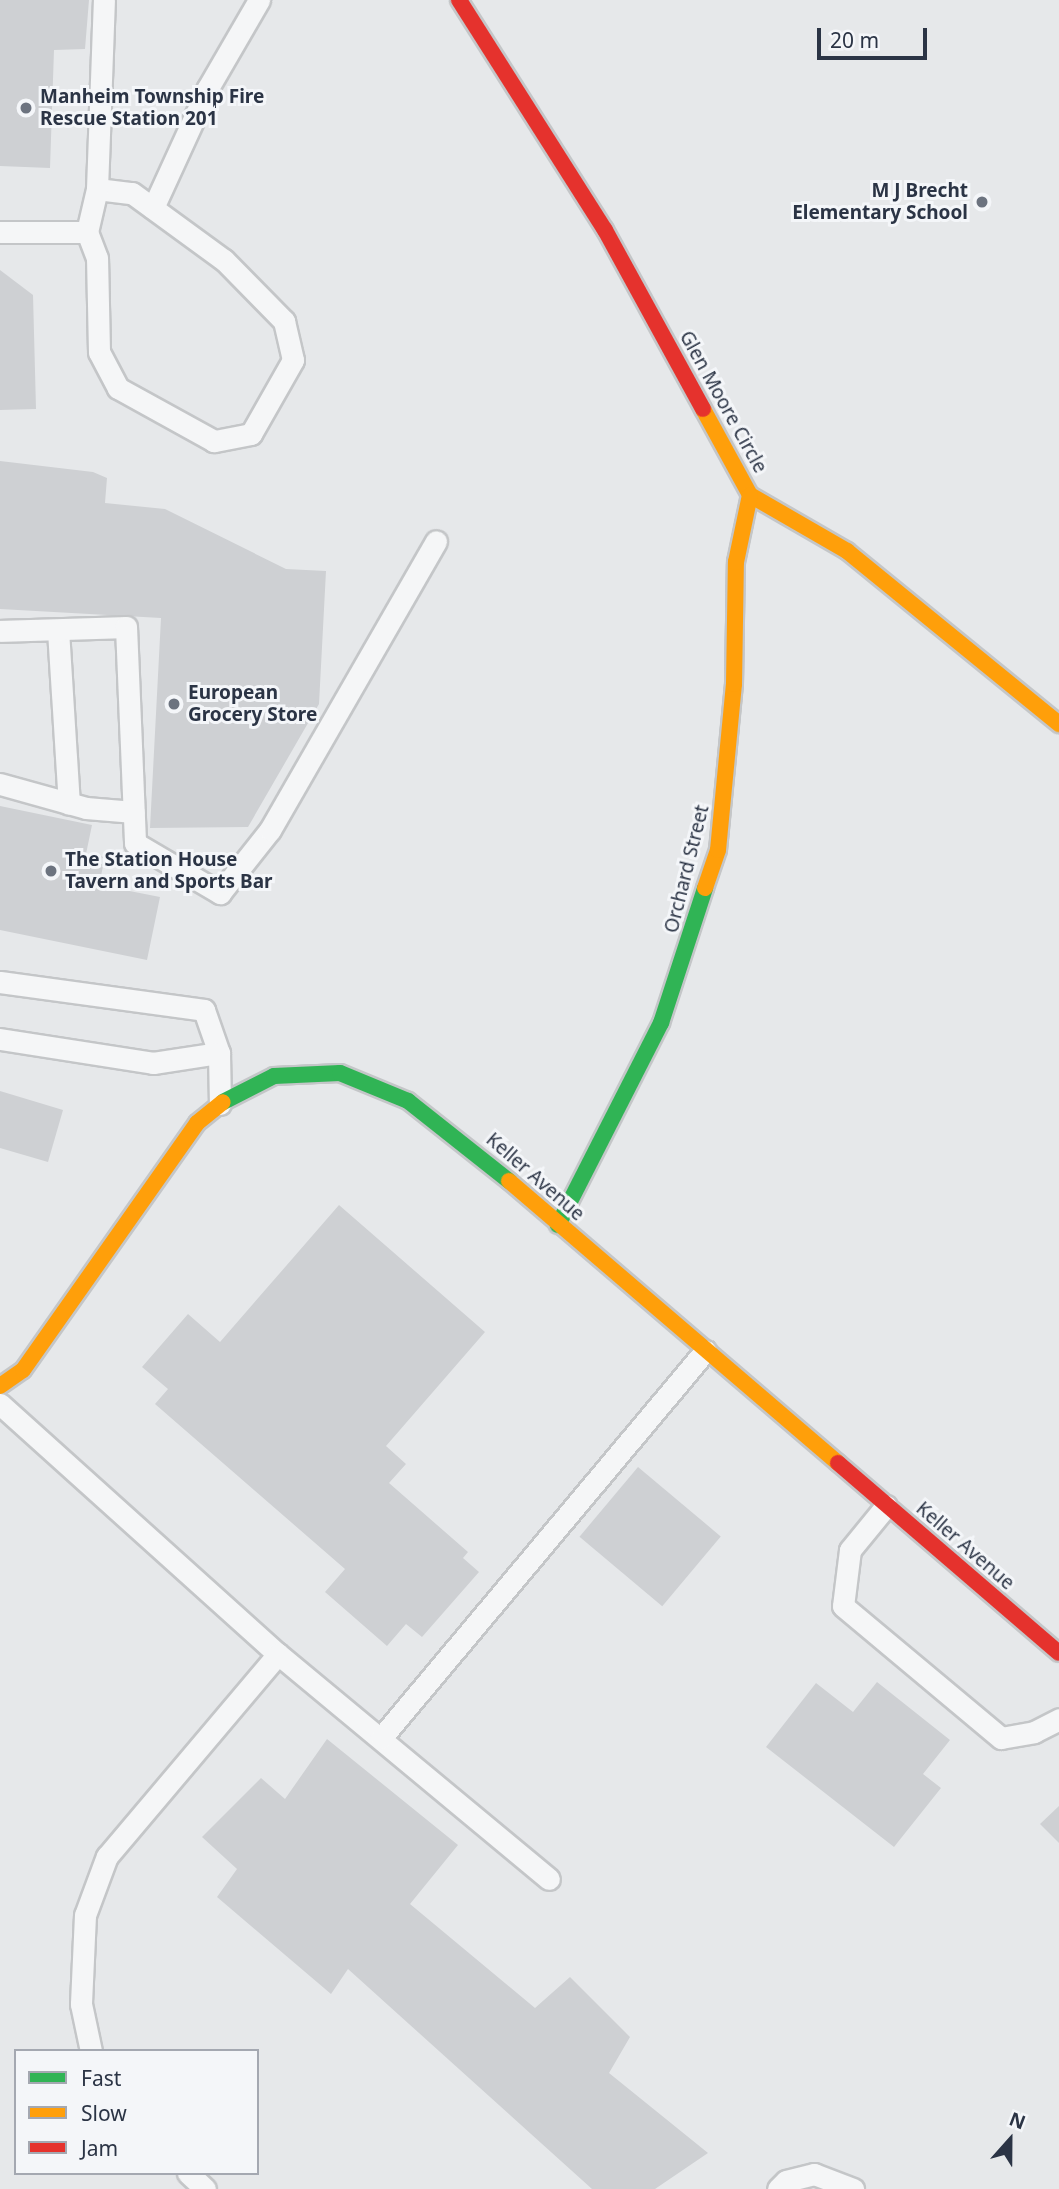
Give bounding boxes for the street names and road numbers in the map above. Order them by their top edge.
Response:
street label: Glen Moore Circle [675,327,771,477]
street label: Orchard Street [660,803,714,935]
street label: Keller Avenue [481,1128,589,1226]
street label: Keller Avenue [911,1497,1019,1595]

